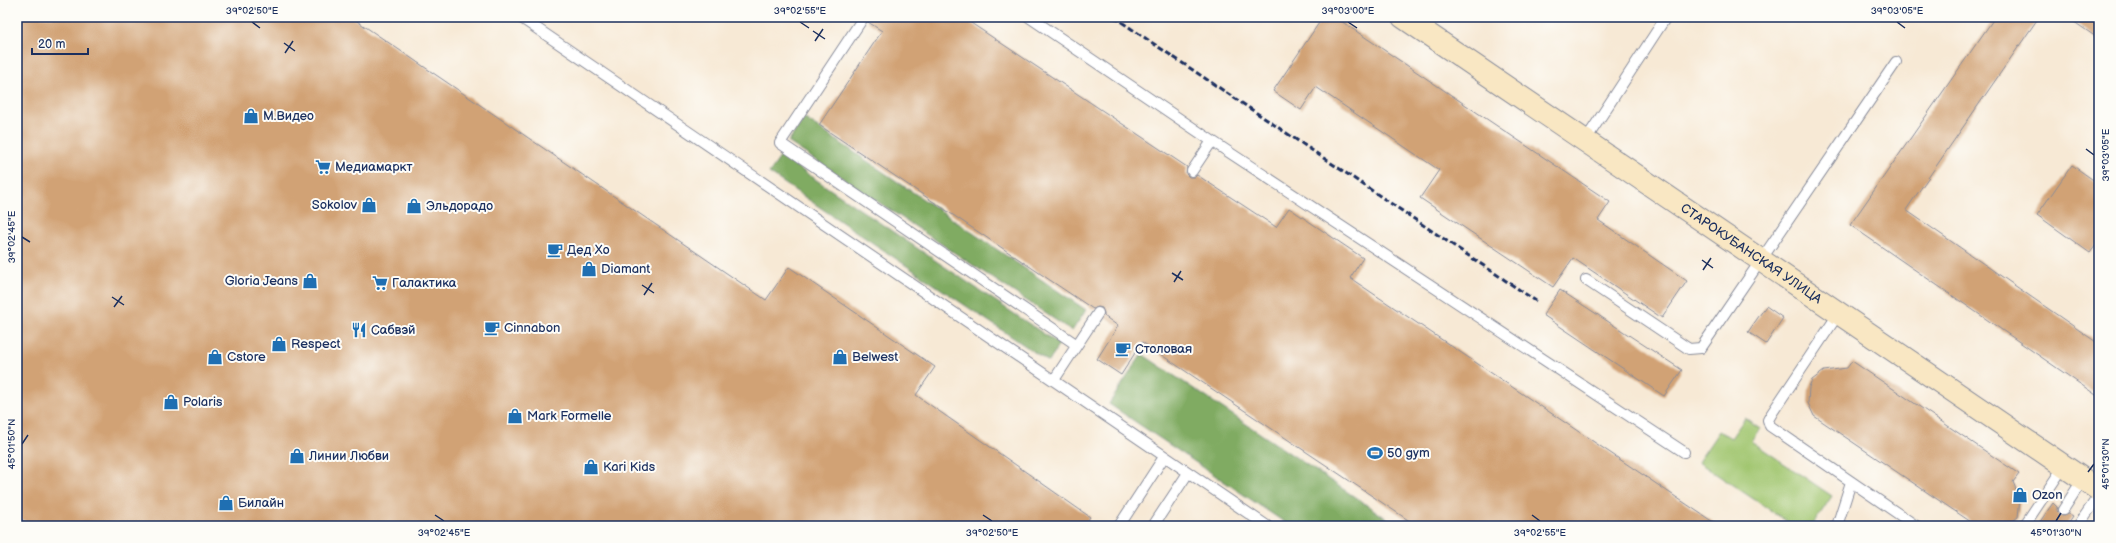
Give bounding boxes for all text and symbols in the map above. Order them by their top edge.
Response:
text: 39°02'50"E [226,5,279,17]
text: 39°02'55"E [774,5,827,17]
text: 39°03'00"E [1322,5,1375,17]
text: 39°03'05"E [1871,5,1924,17]
scale bar [32,30,88,56]
text: 20 m [38,37,65,52]
shop icon: М.Видео [242,107,260,125]
place label: М.Видео [263,108,314,124]
text: 39°03'05"E [2100,128,2112,181]
supermarket icon: Медиамаркт [314,158,332,176]
place label: Медиамаркт [335,159,413,175]
shop icon: Sokolov [360,196,378,214]
place label: Sokolov [312,197,358,213]
shop icon: Эльдорадо [405,197,423,215]
place label: Эльдорадо [426,198,493,214]
street label: СТАРОКУБАНСКАЯ УЛИЦА [1678,200,1825,307]
text: 39°02'45"E [6,210,18,263]
cafe icon: Дед Хо [546,241,564,259]
place label: Дед Хо [567,242,610,258]
shop icon: Diamant [580,260,598,278]
place label: Diamant [601,261,650,277]
shop icon: Gloria Jeans [301,272,319,290]
place label: Gloria Jeans [225,273,299,289]
supermarket icon: Галактика [371,274,389,292]
place label: Галактика [392,275,457,291]
cafe icon: Cinnabon [483,319,501,337]
place label: Cinnabon [504,320,560,336]
restaurant icon: Сабвэй [350,321,368,339]
place label: Сабвэй [371,322,416,338]
shop icon: Respect [270,335,288,353]
place label: Respect [291,336,341,352]
cafe icon: Столовая [1114,340,1132,358]
place label: Столовая [1135,341,1192,357]
shop icon: Cstore [206,348,224,366]
shop icon: Belwest [831,348,849,366]
place label: Cstore [227,349,266,365]
place label: Belwest [852,349,898,365]
shop icon: Polaris [162,393,180,411]
place label: Polaris [183,394,223,410]
shop icon: Mark Formelle [506,407,524,425]
place label: Mark Formelle [527,408,612,424]
text: 45°01'50"N [6,418,18,470]
text: 45°01'30"N [2100,438,2112,490]
sports icon: 50 gym [1366,444,1384,462]
place label: 50 gym [1387,445,1430,461]
shop icon: Линии Любви [288,447,306,465]
place label: Линии Любви [308,448,389,464]
shop icon: Kari Kids [582,458,600,476]
place label: Kari Kids [603,459,656,475]
shop icon: Ozon [2011,486,2029,504]
place label: Ozon [2032,487,2062,503]
shop icon: Билайн [217,494,235,512]
place label: Билайн [238,495,284,511]
text: 39°02'45"E [418,527,471,539]
text: 39°02'50"E [966,527,1019,539]
text: 39°02'55"E [1514,527,1567,539]
text: 45°01'30"N [2030,527,2082,539]

